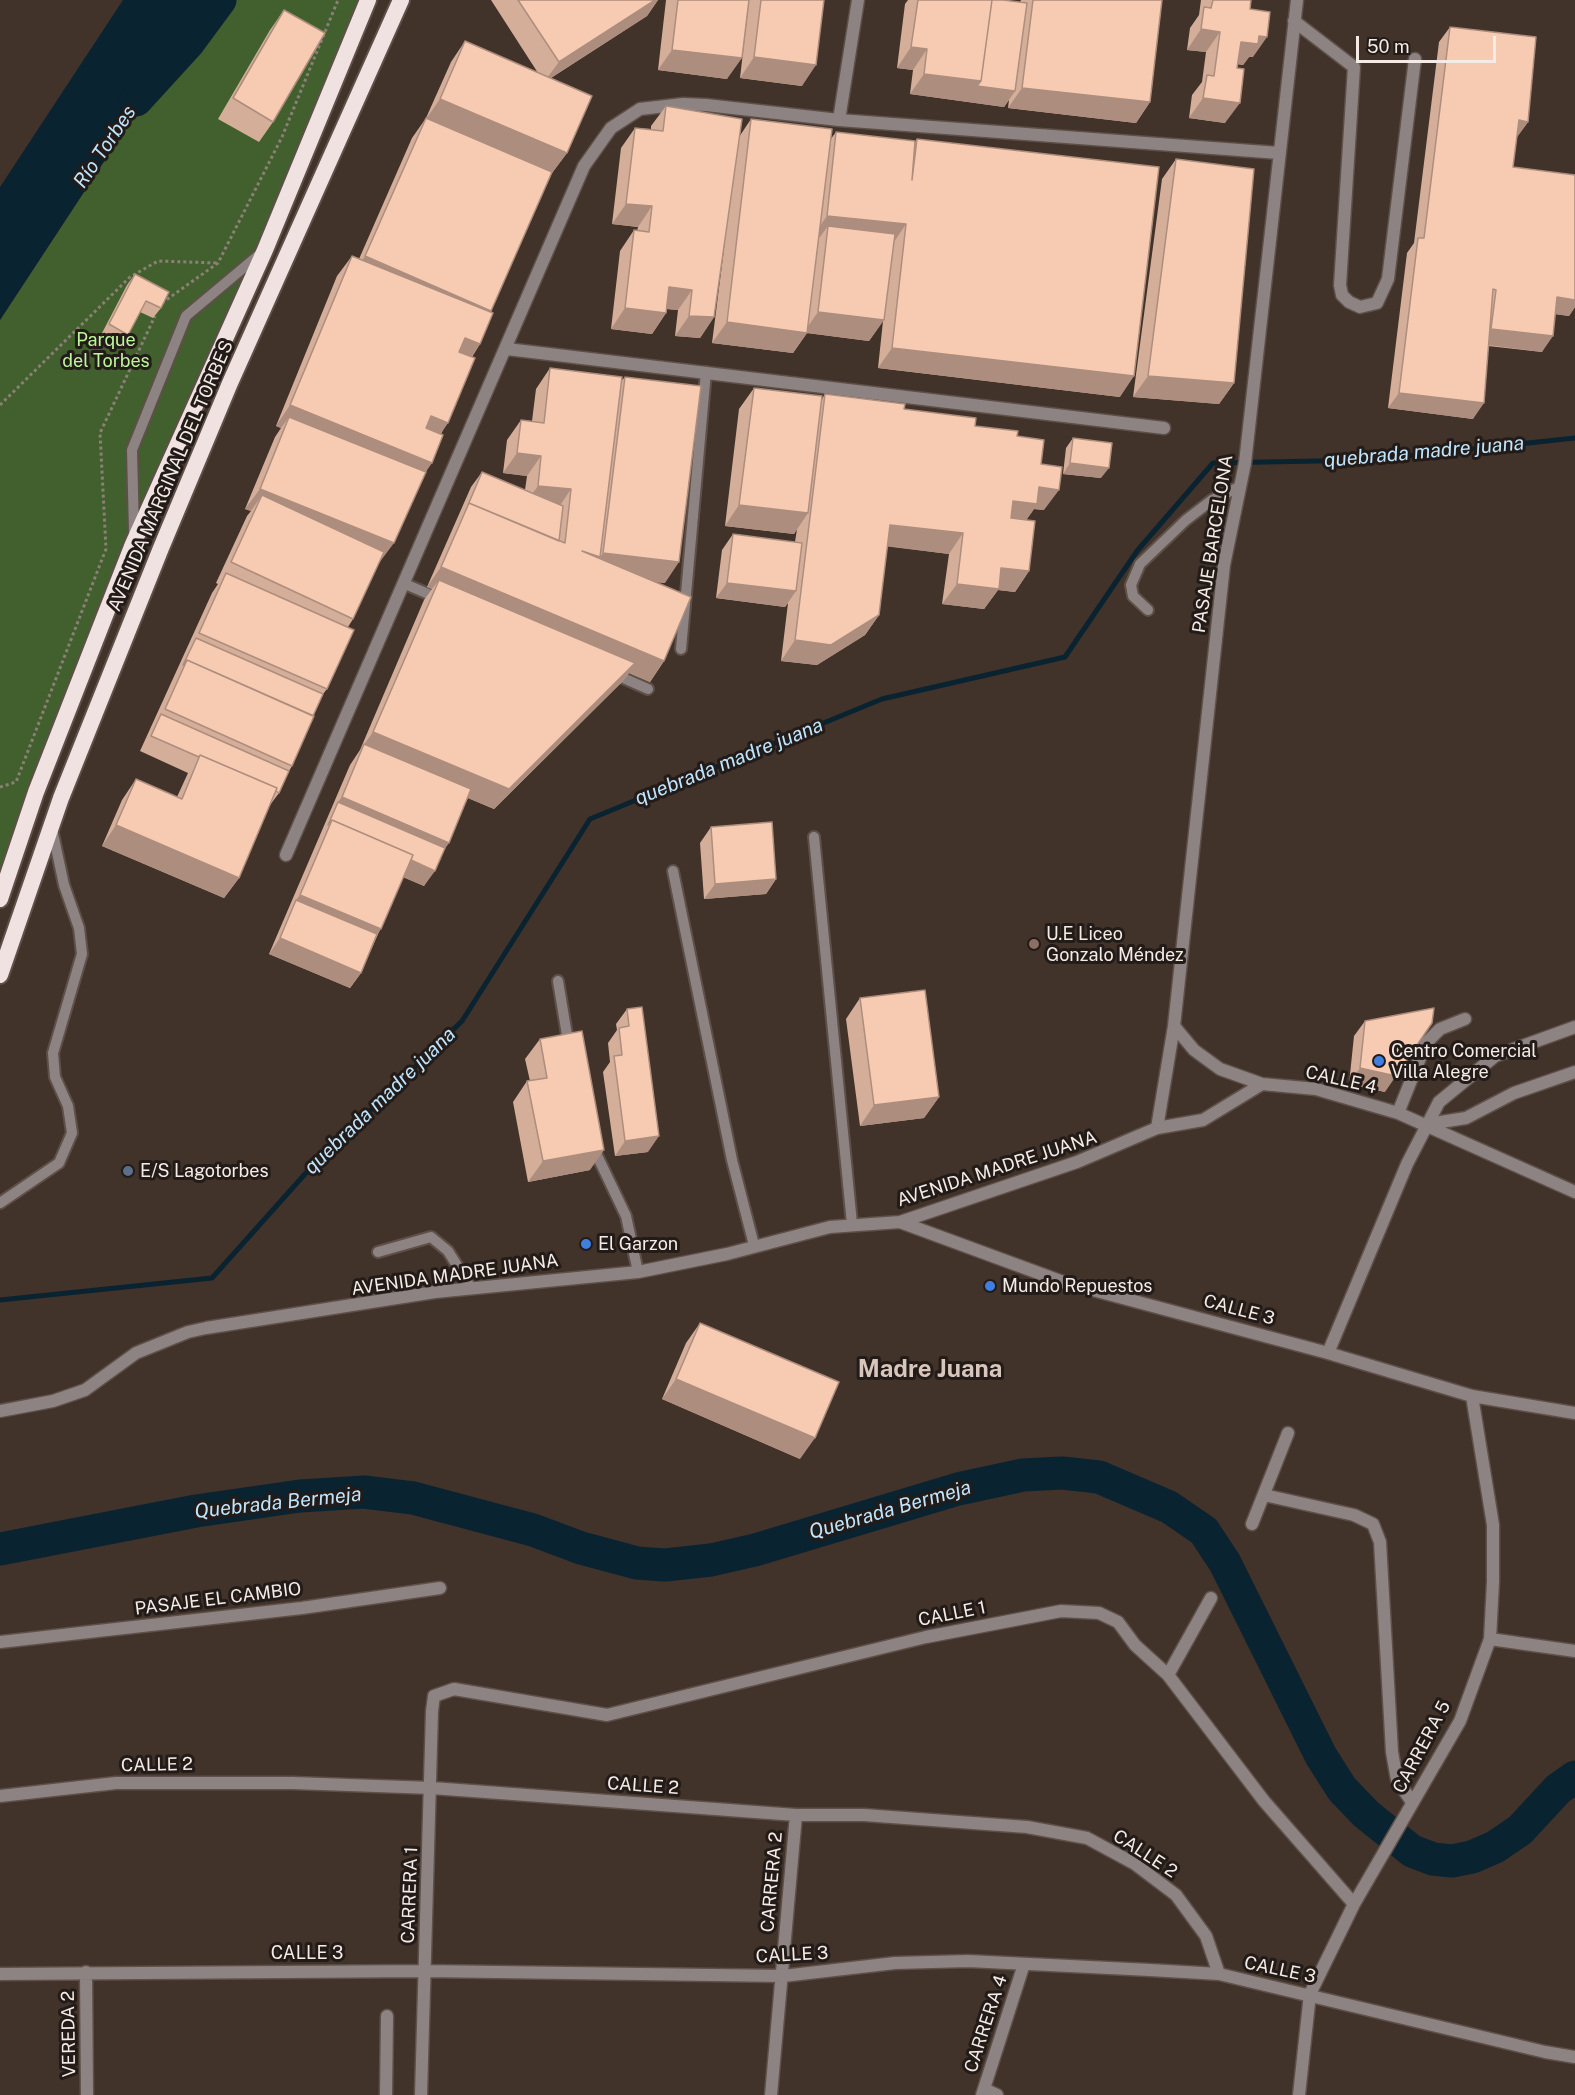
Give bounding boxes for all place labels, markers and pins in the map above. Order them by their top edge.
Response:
place label: U.E Liceo Gonzalo Méndez [1046,923,1184,966]
marker: U.E Liceo Gonzalo Méndez [1027,937,1041,951]
place label: Centro Comercial Villa Alegre [1391,1040,1537,1082]
marker: Centro Comercial Villa Alegre [1372,1054,1386,1068]
place label: E/S Lagotorbes [140,1160,269,1182]
marker: E/S Lagotorbes [121,1164,135,1178]
place label: El Garzon [598,1233,678,1255]
marker: El Garzon [579,1237,593,1251]
place label: Mundo Repuestos [1002,1275,1152,1297]
marker: Mundo Repuestos [983,1279,997,1293]

